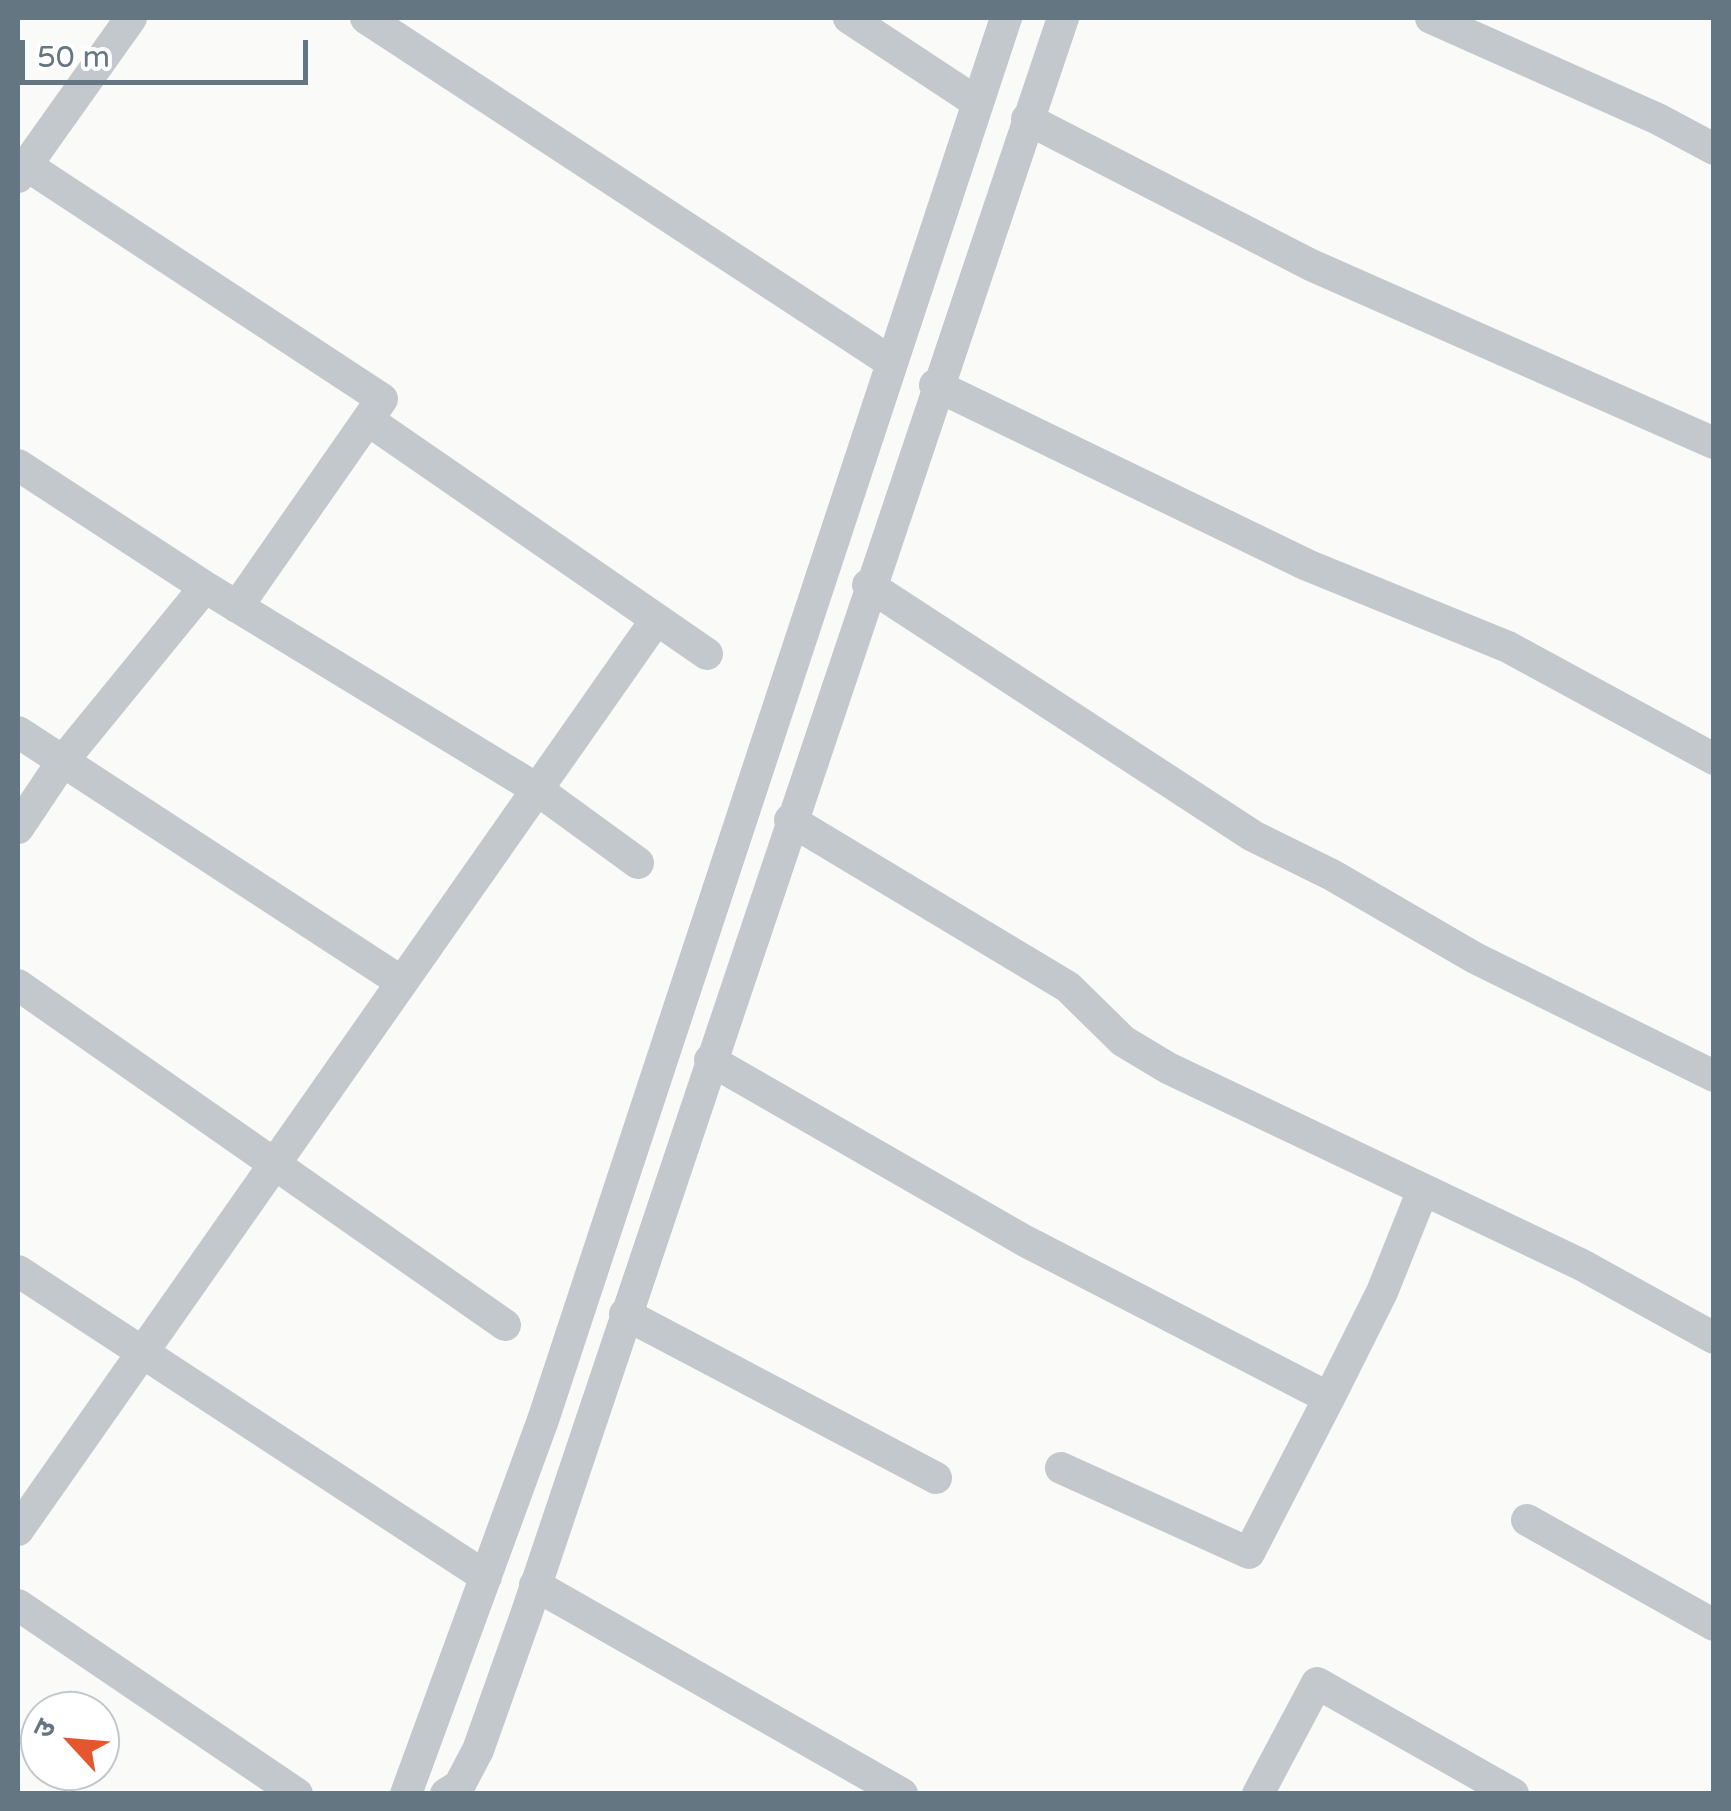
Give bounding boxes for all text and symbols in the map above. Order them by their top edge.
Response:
scale bar [25,20,312,82]
text: 50 m [37,39,110,76]
north arrow [20,1691,120,1791]
text: उ [26,1714,64,1744]

